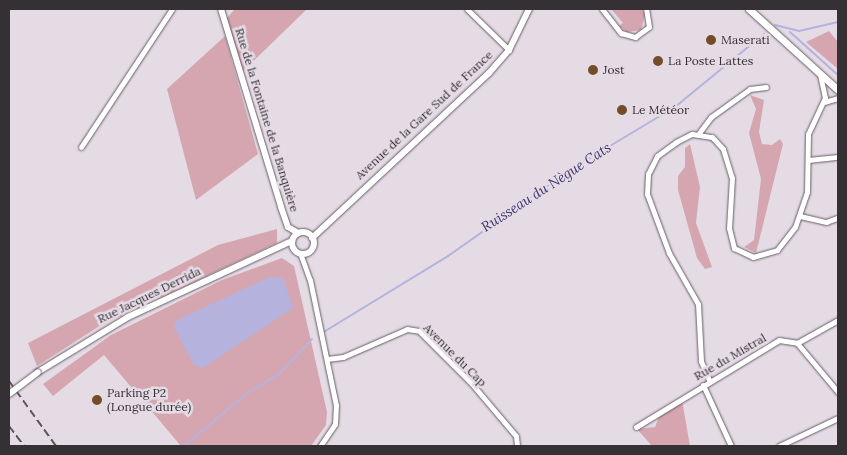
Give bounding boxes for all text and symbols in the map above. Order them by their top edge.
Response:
street label: Rue de la Fontaine de la Banquière [232,26,302,214]
place label: Maserati [721,33,770,47]
marker: Maserati [705,34,717,46]
street label: Avenue de la Gare Sud de France [352,48,496,182]
place label: La Poste Lattes [668,54,753,68]
marker: La Poste Lattes [652,55,664,67]
place label: Jost [603,63,625,77]
marker: Jost [587,64,599,76]
place label: Le Météor [632,103,689,117]
marker: Le Météor [616,104,628,116]
water label: Ruisseau du Nègue Cats [478,139,614,235]
street label: Rue Jacques Derrida [95,264,203,326]
street label: Avenue du Cap [421,321,489,389]
street label: Rue du Mistral [691,331,769,383]
place label: Parking P2 (Longue durée) [107,386,191,414]
marker: Parking P2 (Longue durée) [91,394,103,406]

